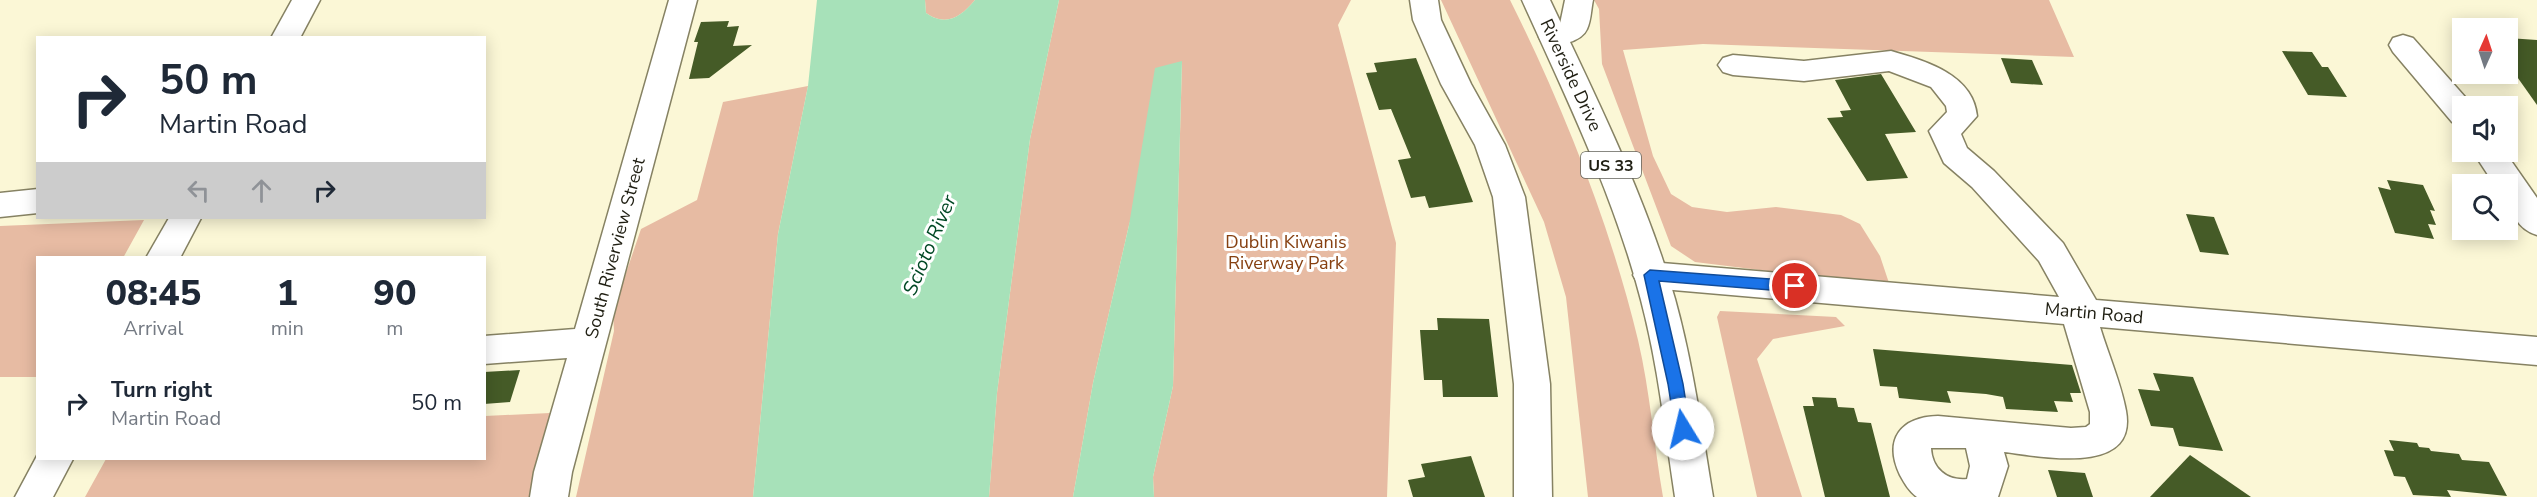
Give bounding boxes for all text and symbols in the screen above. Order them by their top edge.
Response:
street label: Riverside Drive [1534,15,1608,135]
north arrow [2452,18,2518,84]
map controls [2452,18,2518,240]
text: 50 m [159,52,258,109]
icon: right [60,60,138,138]
button: sound [2452,96,2518,162]
text: Martin Road [159,106,308,143]
road number: US 33 [1581,152,1641,178]
street label: South Riverview Street [579,154,651,341]
icon: left [182,174,215,207]
icon: ahead [245,174,278,207]
icon: right [308,174,341,207]
button: search [2452,174,2518,240]
water label: Scioto River [896,190,963,299]
park label: Dublin Kiwanis Riverway Park [1225,230,1347,275]
pin [1769,260,1820,311]
text: 08:45 [105,269,201,318]
text: 1 [276,269,298,318]
text: 90 [373,269,417,318]
icon: arrive [1778,269,1811,302]
street label: Martin Road [2044,297,2144,329]
text: Arrival [123,315,183,342]
text: min [271,315,304,342]
text: m [386,315,403,342]
text: Turn right [111,375,212,405]
icon: right [60,387,93,420]
text: 50 m [411,388,462,418]
position arrow [1651,397,1715,461]
text: Martin Road [111,405,221,432]

